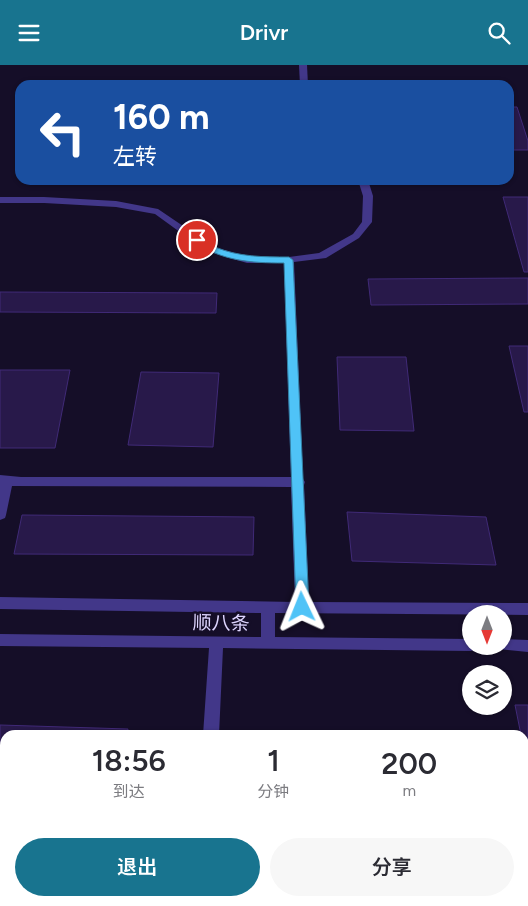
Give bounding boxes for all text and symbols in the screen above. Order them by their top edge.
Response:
icon: menu [15,19,43,47]
text: Drivr [240,19,288,46]
icon: search [485,19,513,47]
text: 160 m [113,96,210,138]
icon: left [30,100,95,165]
text: 左转 [113,143,157,170]
pin [176,219,218,261]
icon: arrive [183,226,211,254]
position arrow [275,580,327,632]
north arrow [462,605,512,655]
map controls [462,605,512,715]
street label: 顺八条 [192,611,250,635]
button: layers [462,665,512,715]
text: 18:56 [92,742,166,779]
text: 1 [267,742,280,779]
text: 200 [381,745,437,782]
text: m [402,781,416,800]
text: 到达 [113,782,145,801]
text: 分钟 [258,782,290,801]
button: 退出 [15,838,260,896]
button: 分享 [270,838,514,896]

